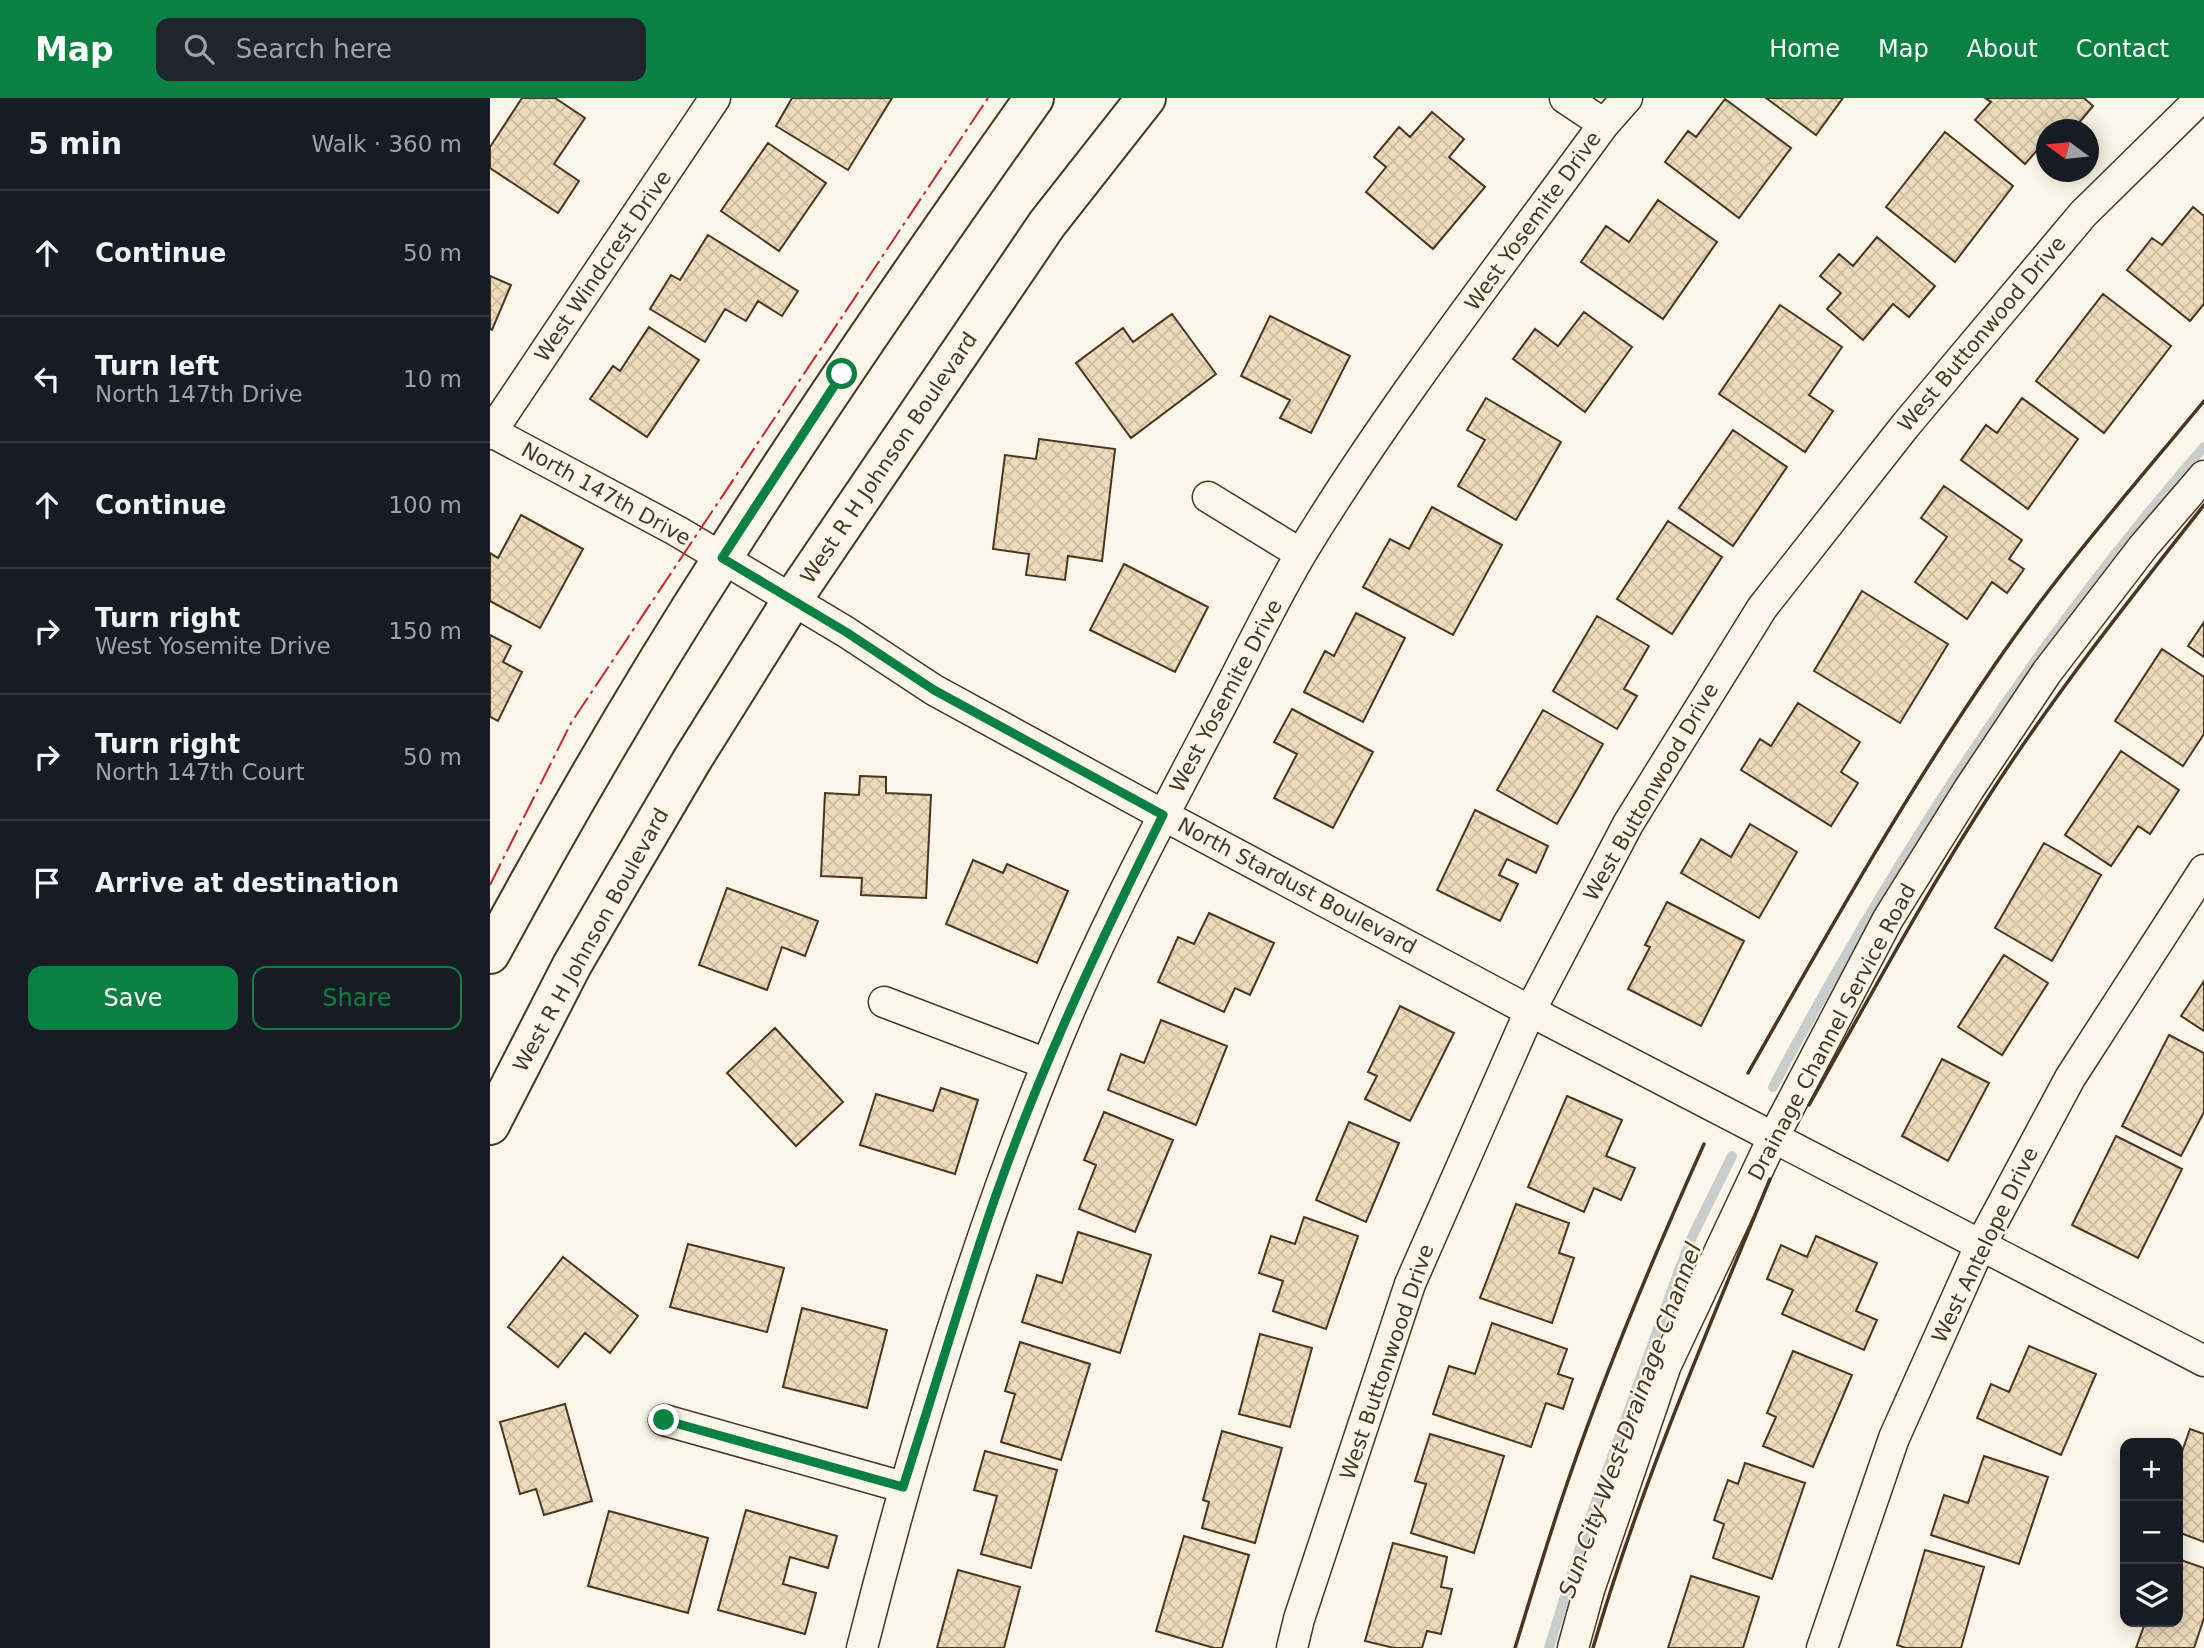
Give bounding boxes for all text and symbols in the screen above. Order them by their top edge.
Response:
search box [156,18,646,81]
text: Map [35,30,114,69]
icon: search [180,30,218,68]
text: Search here [236,34,392,64]
text: Home [1769,35,1840,63]
text: Map [1878,35,1929,63]
text: About [1967,35,2038,63]
text: Contact [2076,35,2169,63]
north arrow [2036,119,2099,182]
text: 5 min [28,126,122,161]
street label: West Yosemite Drive [1460,127,1606,315]
text: Walk · 360 m [311,131,462,157]
street label: West Windcrest Drive [530,166,676,366]
street label: West Buttonwood Drive [1893,231,2071,437]
icon: ahead [28,234,66,272]
text: Continue [95,238,226,268]
text: 50 m [403,240,462,266]
street label: West R H Johnson Boulevard [796,328,982,588]
text: Turn left [95,351,219,381]
route start [826,358,857,389]
icon: left [28,360,66,398]
text: 10 m [403,366,462,392]
text: North 147th Drive [95,381,303,407]
street label: North 147th Drive [517,438,695,550]
icon: ahead [28,486,66,524]
text: Continue [95,490,226,520]
text: 100 m [388,492,462,518]
street label: West Yosemite Drive [1165,595,1287,797]
text: Turn right [95,603,240,633]
icon: right [28,612,66,650]
text: 150 m [388,618,462,644]
text: West Yosemite Drive [95,633,331,659]
street label: West Buttonwood Drive [1579,679,1723,905]
text: Turn right [95,729,240,759]
icon: right [28,738,66,776]
text: 50 m [403,744,462,770]
text: North 147th Court [95,759,305,785]
street label: West R H Johnson Boulevard [508,804,674,1076]
street label: North Stardust Boulevard [1174,813,1420,959]
icon: arrive [28,864,66,902]
text: Arrive at destination [95,868,399,898]
street label: Drainage Channel Service Road [1743,880,1921,1184]
button: Save [28,966,238,1030]
button: Share [252,966,462,1030]
street label: West Antelope Drive [1927,1143,2043,1347]
water label: Sun City West Drainage Channel [1554,1239,1707,1601]
street label: West Buttonwood Drive [1335,1241,1439,1483]
route end [648,1404,679,1435]
map controls [2120,1438,2183,1627]
button: + [2120,1438,2183,1501]
button: − [2120,1501,2183,1564]
button: layers [2120,1564,2183,1627]

